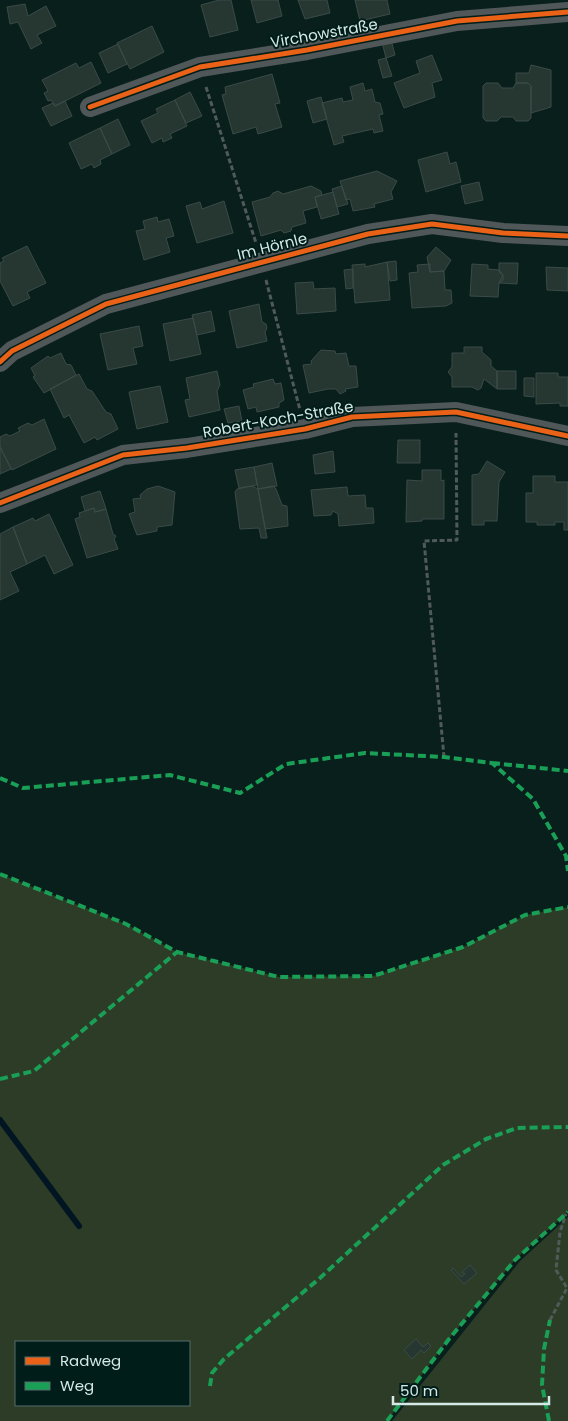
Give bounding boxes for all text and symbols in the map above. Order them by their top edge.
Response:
street label: Virchowstraße [269,13,379,53]
street label: Im Hörnle [235,227,309,265]
street label: Robert-Koch-Straße [201,395,355,443]
legend [15,1341,190,1406]
text: Radweg [60,1350,121,1371]
scale bar [393,1374,549,1406]
text: Weg [60,1375,94,1396]
text: 50 m [400,1380,438,1401]

